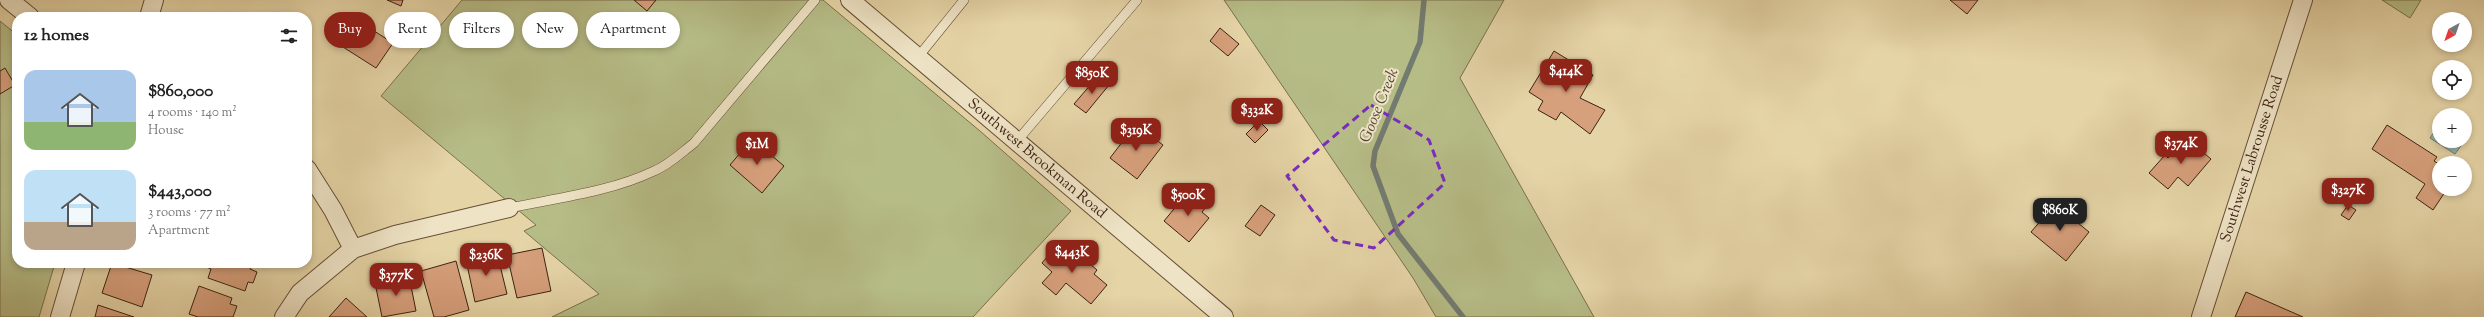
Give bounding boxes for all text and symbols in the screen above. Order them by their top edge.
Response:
chip: Buy [324,12,376,48]
chip: Rent [384,12,441,48]
chip: Filters [449,12,514,48]
chip: New [522,12,578,48]
chip: Apartment [586,12,680,48]
north arrow [2432,12,2472,52]
map controls [2432,12,2472,196]
text: 12 homes [24,24,89,48]
icon: filters [278,25,300,47]
pin: $414K [1538,59,1594,93]
button: locate [2432,60,2472,100]
pin: $850K [1064,61,1120,95]
text: $414K [1549,63,1583,81]
text: $850K [1075,65,1109,83]
water label: Goose Creek [1355,65,1405,147]
street label: Southwest Labrousse Road [2215,72,2289,245]
text: $860,000 [148,80,213,104]
icon: home [56,86,104,134]
street label: Southwest Brookman Road [963,93,1111,224]
pin: $332K [1229,98,1285,132]
text: $332K [1241,102,1273,120]
text: 4 rooms · 140 m² [148,104,237,122]
button: + [2432,108,2472,148]
pin: $319K [1108,118,1164,152]
text: House [148,122,184,140]
text: $319K [1120,122,1152,140]
pin: $374K [2153,131,2209,165]
pin: $1M [738,132,776,166]
text: $374K [2164,135,2198,153]
text: $1M [745,136,769,154]
button: − [2432,156,2472,196]
pin: $327K [2320,178,2376,212]
text: $443,000 [148,180,212,204]
text: $327K [2331,182,2365,200]
pin: $500K [1160,183,1216,217]
icon: home [56,186,104,234]
text: $500K [1171,187,1205,205]
pin: $860K [2032,198,2088,232]
text: $860K [2042,202,2078,220]
text: 3 rooms · 77 m² [148,204,231,222]
text: Apartment [148,222,209,240]
pin: $443K [1044,240,1100,274]
pin: $236K [458,243,514,277]
text: $443K [1055,244,1089,262]
text: $236K [469,247,503,265]
pin: $377K [368,263,424,297]
text: $377K [379,267,413,285]

